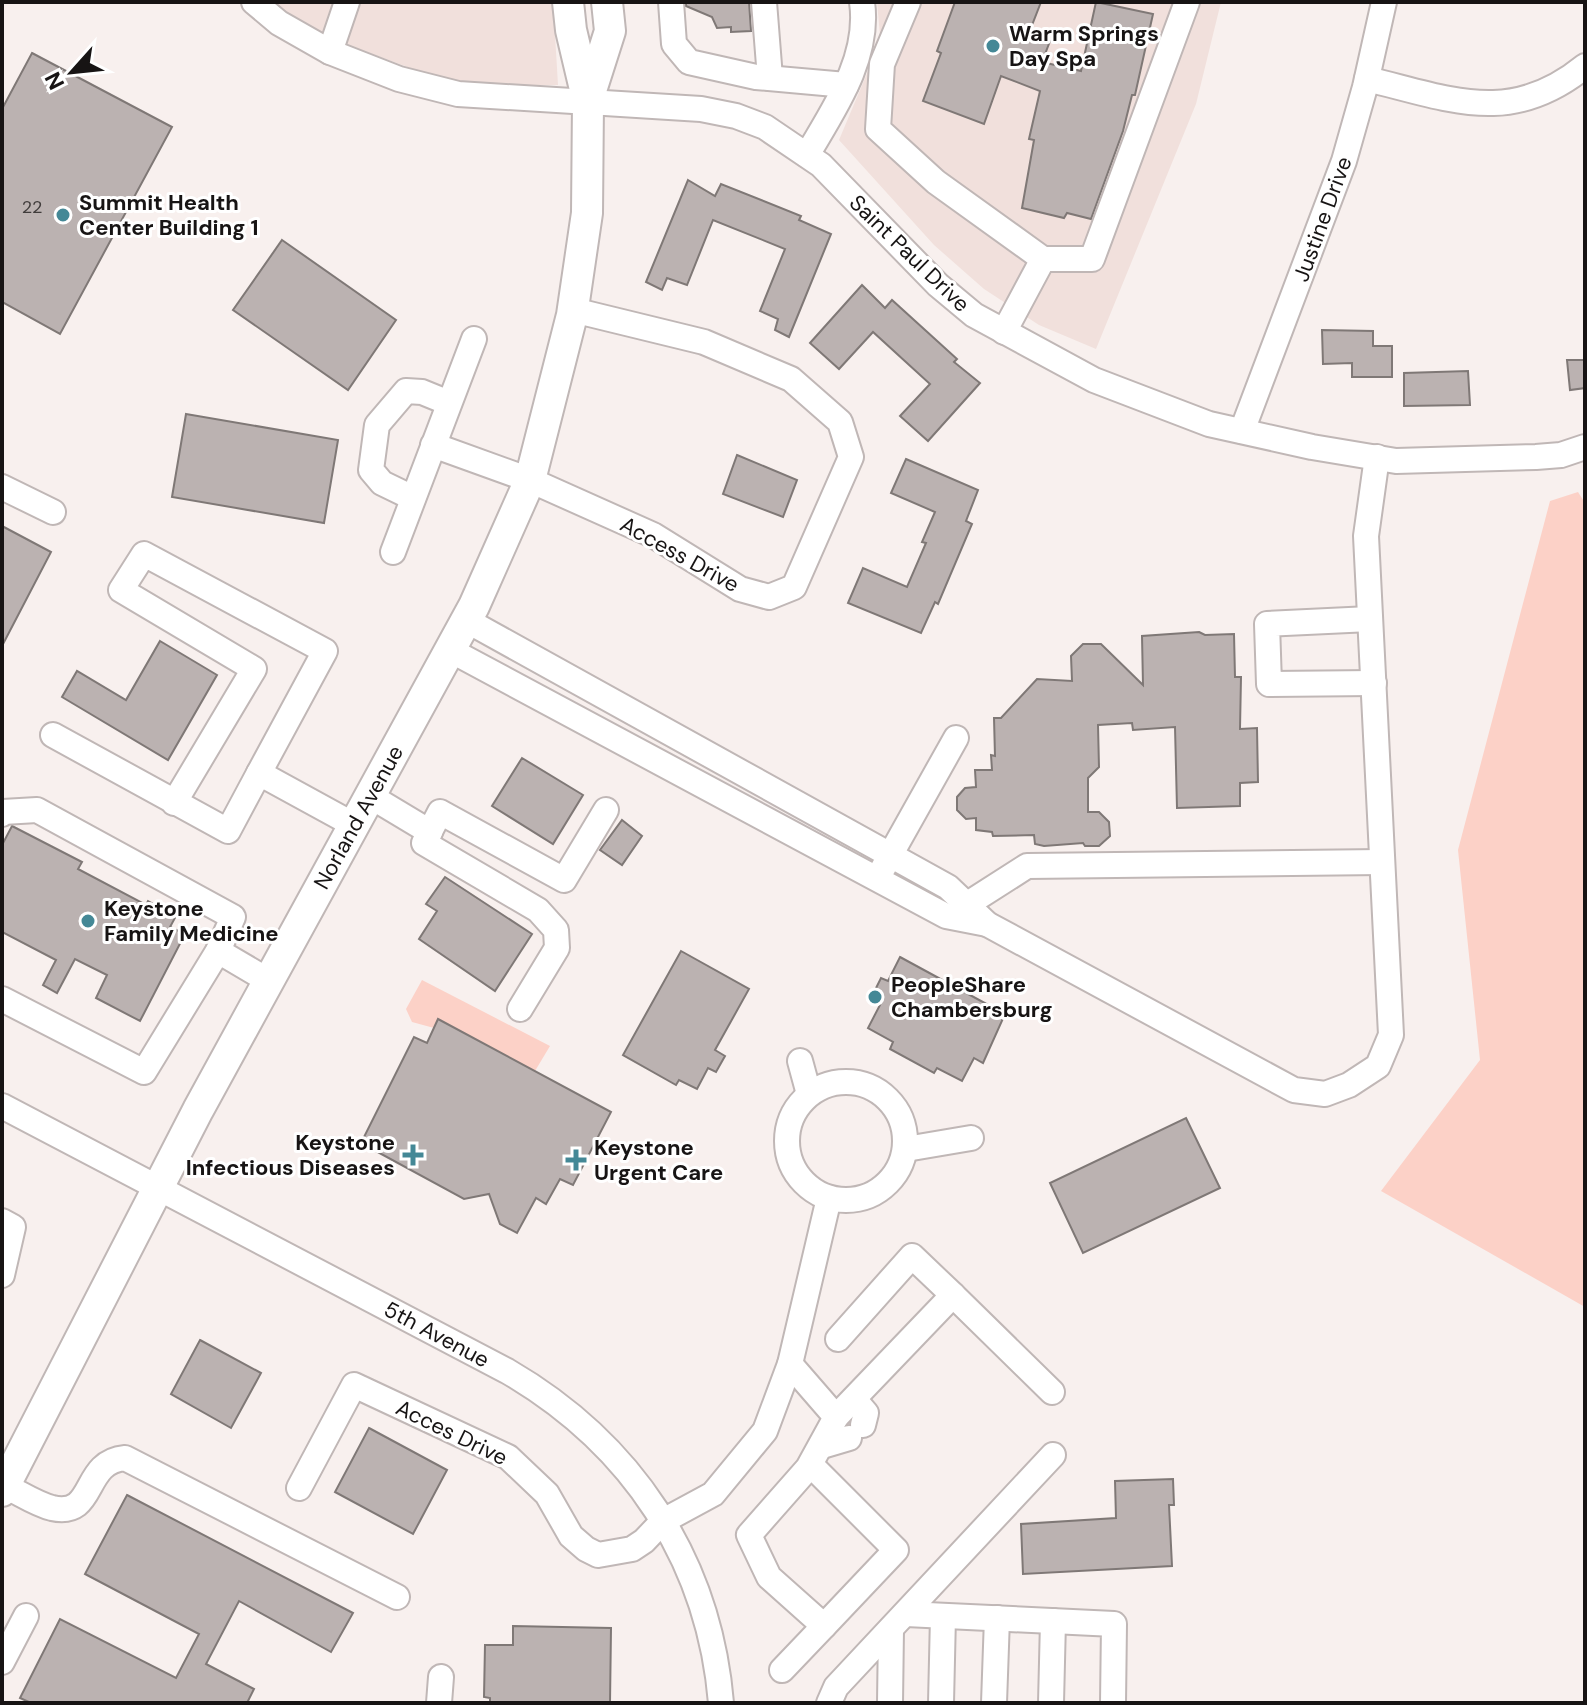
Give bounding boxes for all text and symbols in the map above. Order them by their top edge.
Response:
place label: Warm Springs Day Spa [1009,19,1159,73]
north arrow [32,32,112,112]
marker: Warm Springs Day Spa [984,37,1002,55]
text: N [38,67,71,95]
street label: Justine Drive [1286,153,1359,286]
place label: Summit Health Center Building 1 [79,188,259,242]
street label: Saint Paul Drive [843,188,976,318]
house number: 22 [22,195,42,219]
marker: Summit Health Center Building 1 [54,206,72,224]
street label: Access Drive [615,510,744,599]
street label: Norland Avenue [307,740,410,894]
place label: Keystone Family Medicine [104,894,279,948]
marker: Keystone Family Medicine [79,912,97,930]
place label: PeopleShare Chambersburg [891,970,1053,1024]
marker: PeopleShare Chambersburg [866,988,884,1006]
place label: Keystone Infectious Diseases [186,1128,395,1182]
place label: Keystone Urgent Care [594,1133,723,1187]
marker: Keystone Infectious Diseases [402,1144,424,1166]
marker: Keystone Urgent Care [565,1149,587,1171]
street label: 5th Avenue [379,1295,494,1374]
street label: Acces Drive [391,1393,512,1472]

